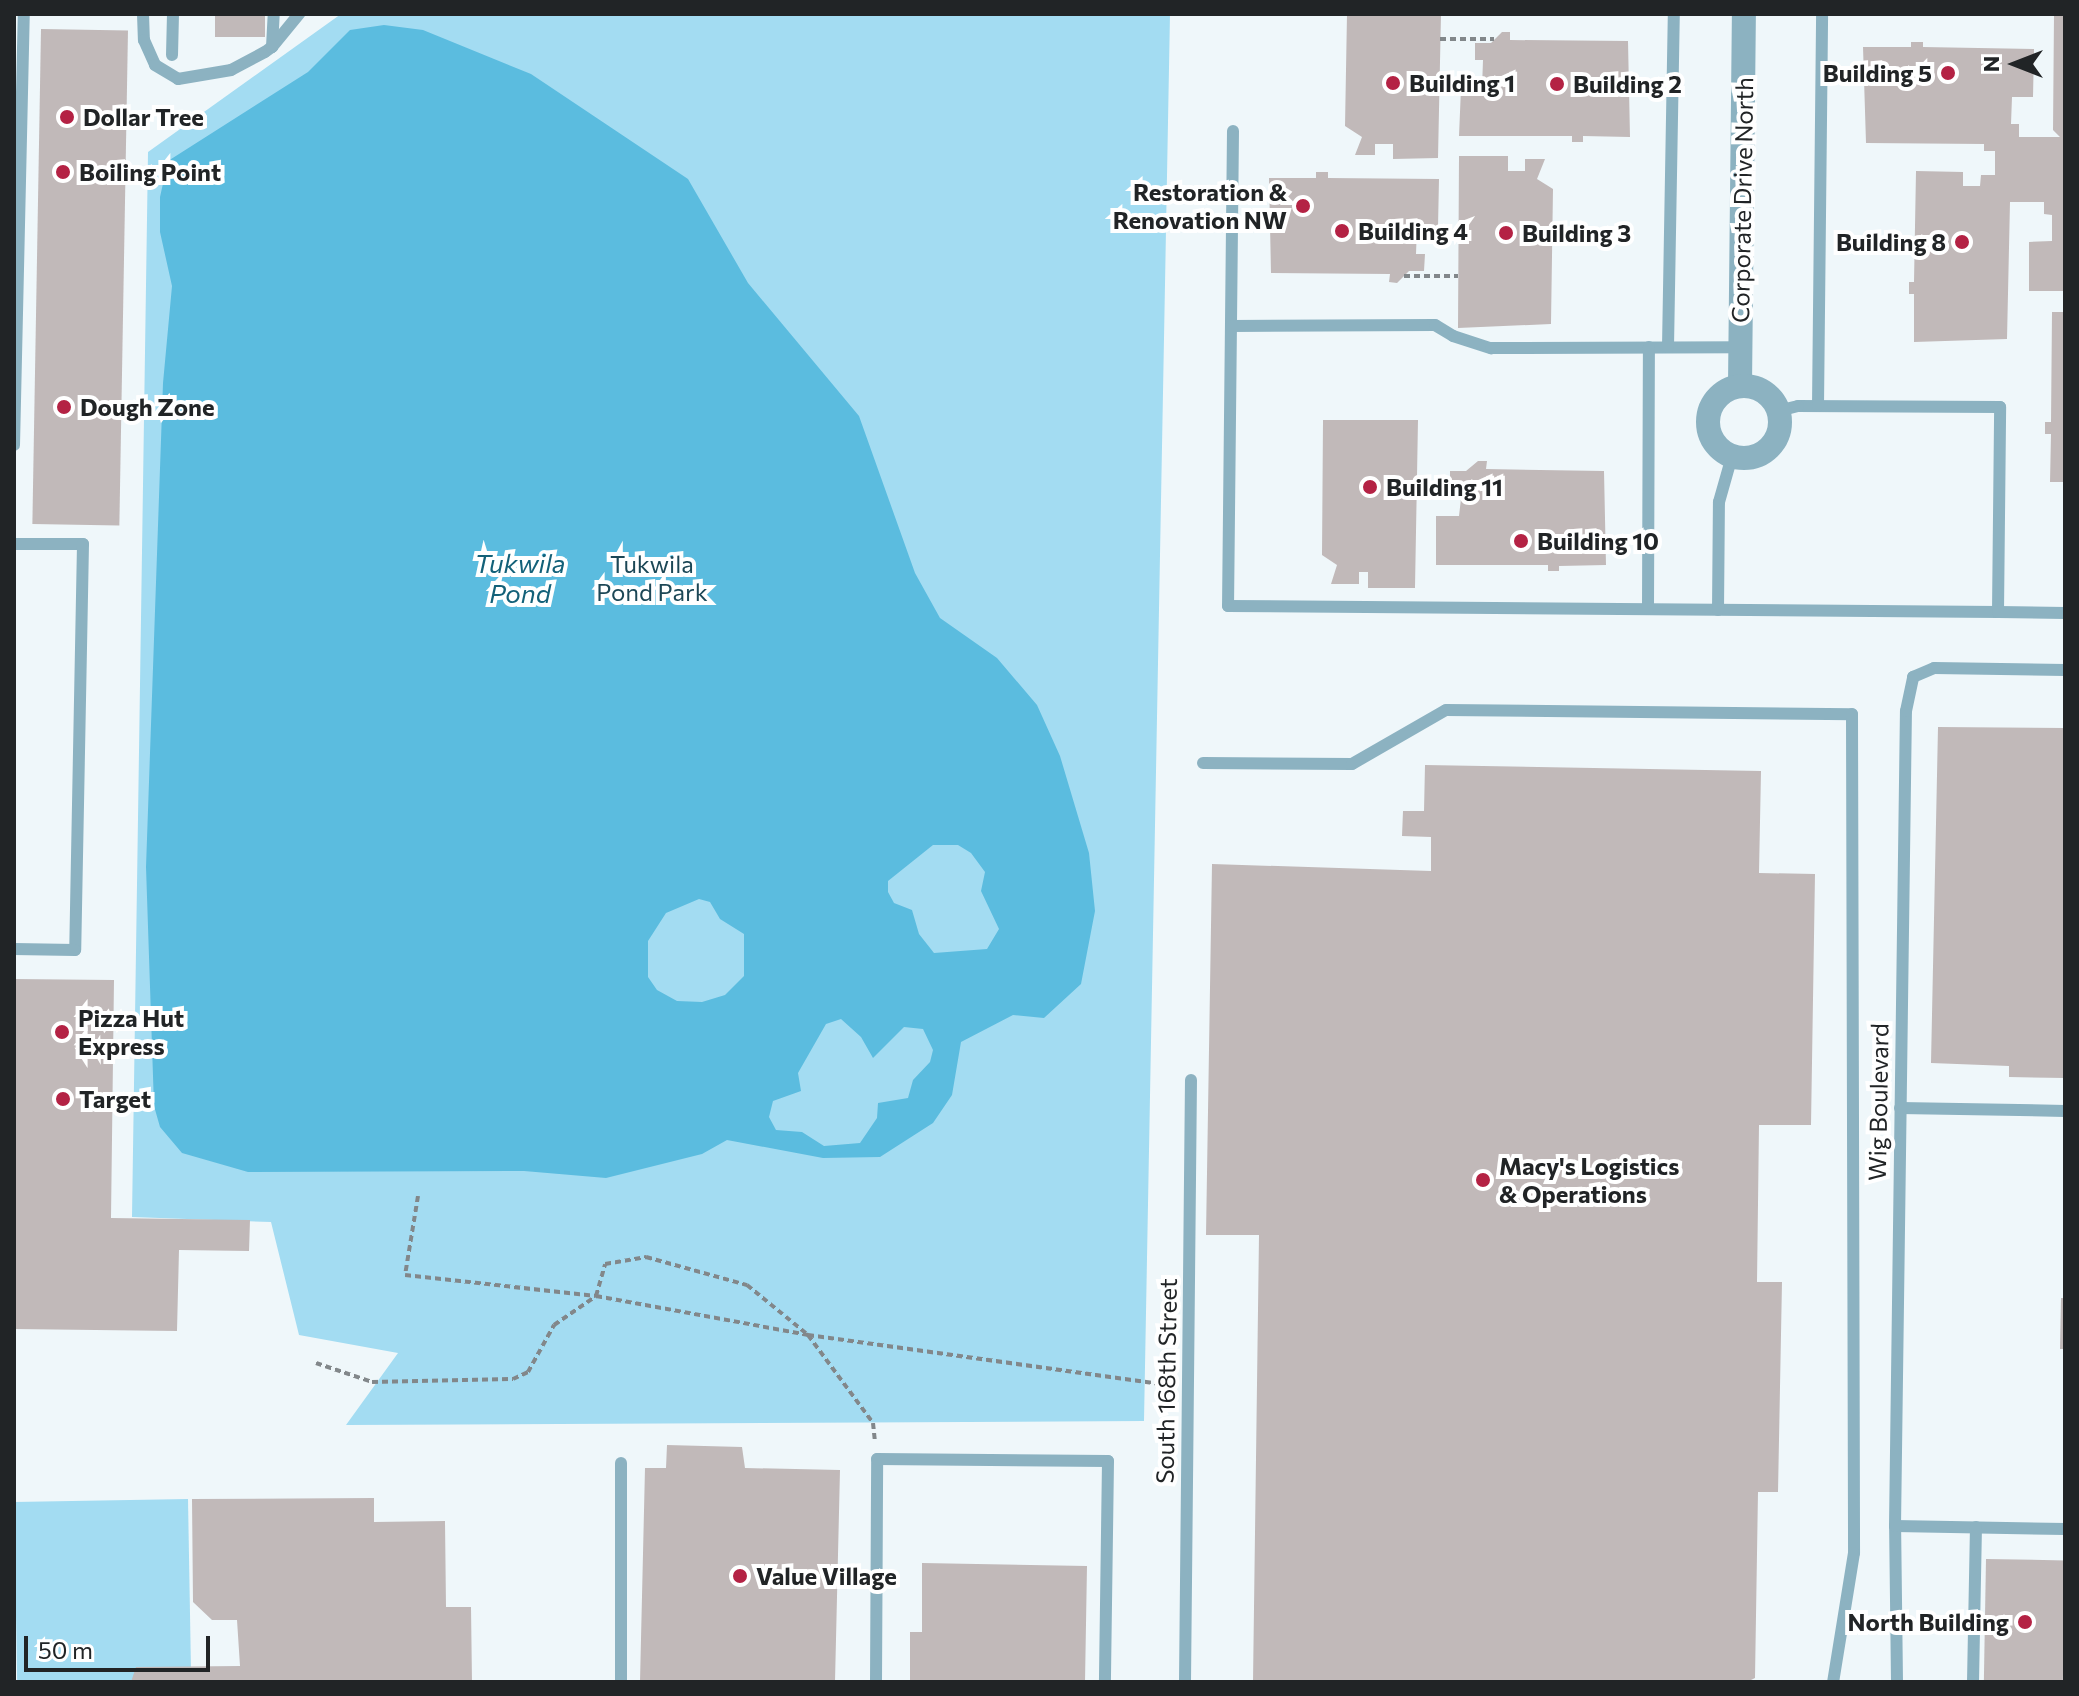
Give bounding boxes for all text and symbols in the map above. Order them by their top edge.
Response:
north arrow [1975,24,2055,104]
text: N [1977,56,2004,72]
place label: Building 5 [1823,59,1932,87]
marker: Building 5 [1939,64,1957,82]
place label: Building 1 [1409,69,1515,97]
place label: Building 2 [1573,70,1682,98]
marker: Building 1 [1384,74,1402,92]
marker: Building 2 [1548,75,1566,93]
street label: Corporate Drive North [1725,77,1759,323]
place label: Dollar Tree [83,103,204,131]
marker: Dollar Tree [58,108,76,126]
place label: Boiling Point [79,158,221,186]
marker: Boiling Point [54,163,72,181]
place label: Restoration & Renovation NW [1113,178,1287,234]
marker: Restoration & Renovation NW [1294,197,1312,215]
place label: Building 4 [1358,217,1468,245]
place label: Building 3 [1522,219,1631,247]
marker: Building 4 [1333,222,1351,240]
marker: Building 3 [1497,224,1515,242]
place label: Building 8 [1836,228,1946,256]
marker: Building 8 [1953,233,1971,251]
place label: Dough Zone [80,393,215,421]
marker: Dough Zone [55,398,73,416]
place label: Building 11 [1386,473,1503,501]
marker: Building 11 [1361,478,1379,496]
place label: Building 10 [1537,527,1659,555]
marker: Building 10 [1512,532,1530,550]
water label: Tukwila Pond [475,547,565,608]
park label: Tukwila Pond Park [596,550,708,606]
place label: Pizza Hut Express [78,1004,184,1060]
marker: Pizza Hut Express [53,1023,71,1041]
street label: Wig Boulevard [1862,1023,1894,1181]
place label: Target [79,1085,151,1113]
marker: Target [54,1090,72,1108]
place label: Macy's Logistics & Operations [1499,1152,1679,1208]
marker: Macy's Logistics & Operations [1474,1171,1492,1189]
street label: South 168th Street [1150,1278,1182,1484]
place label: Value Village [756,1562,897,1590]
marker: Value Village [731,1567,749,1585]
place label: North Building [1848,1608,2009,1636]
marker: North Building [2016,1613,2034,1631]
scale bar [28,1620,214,1670]
text: 50 m [38,1635,93,1664]

